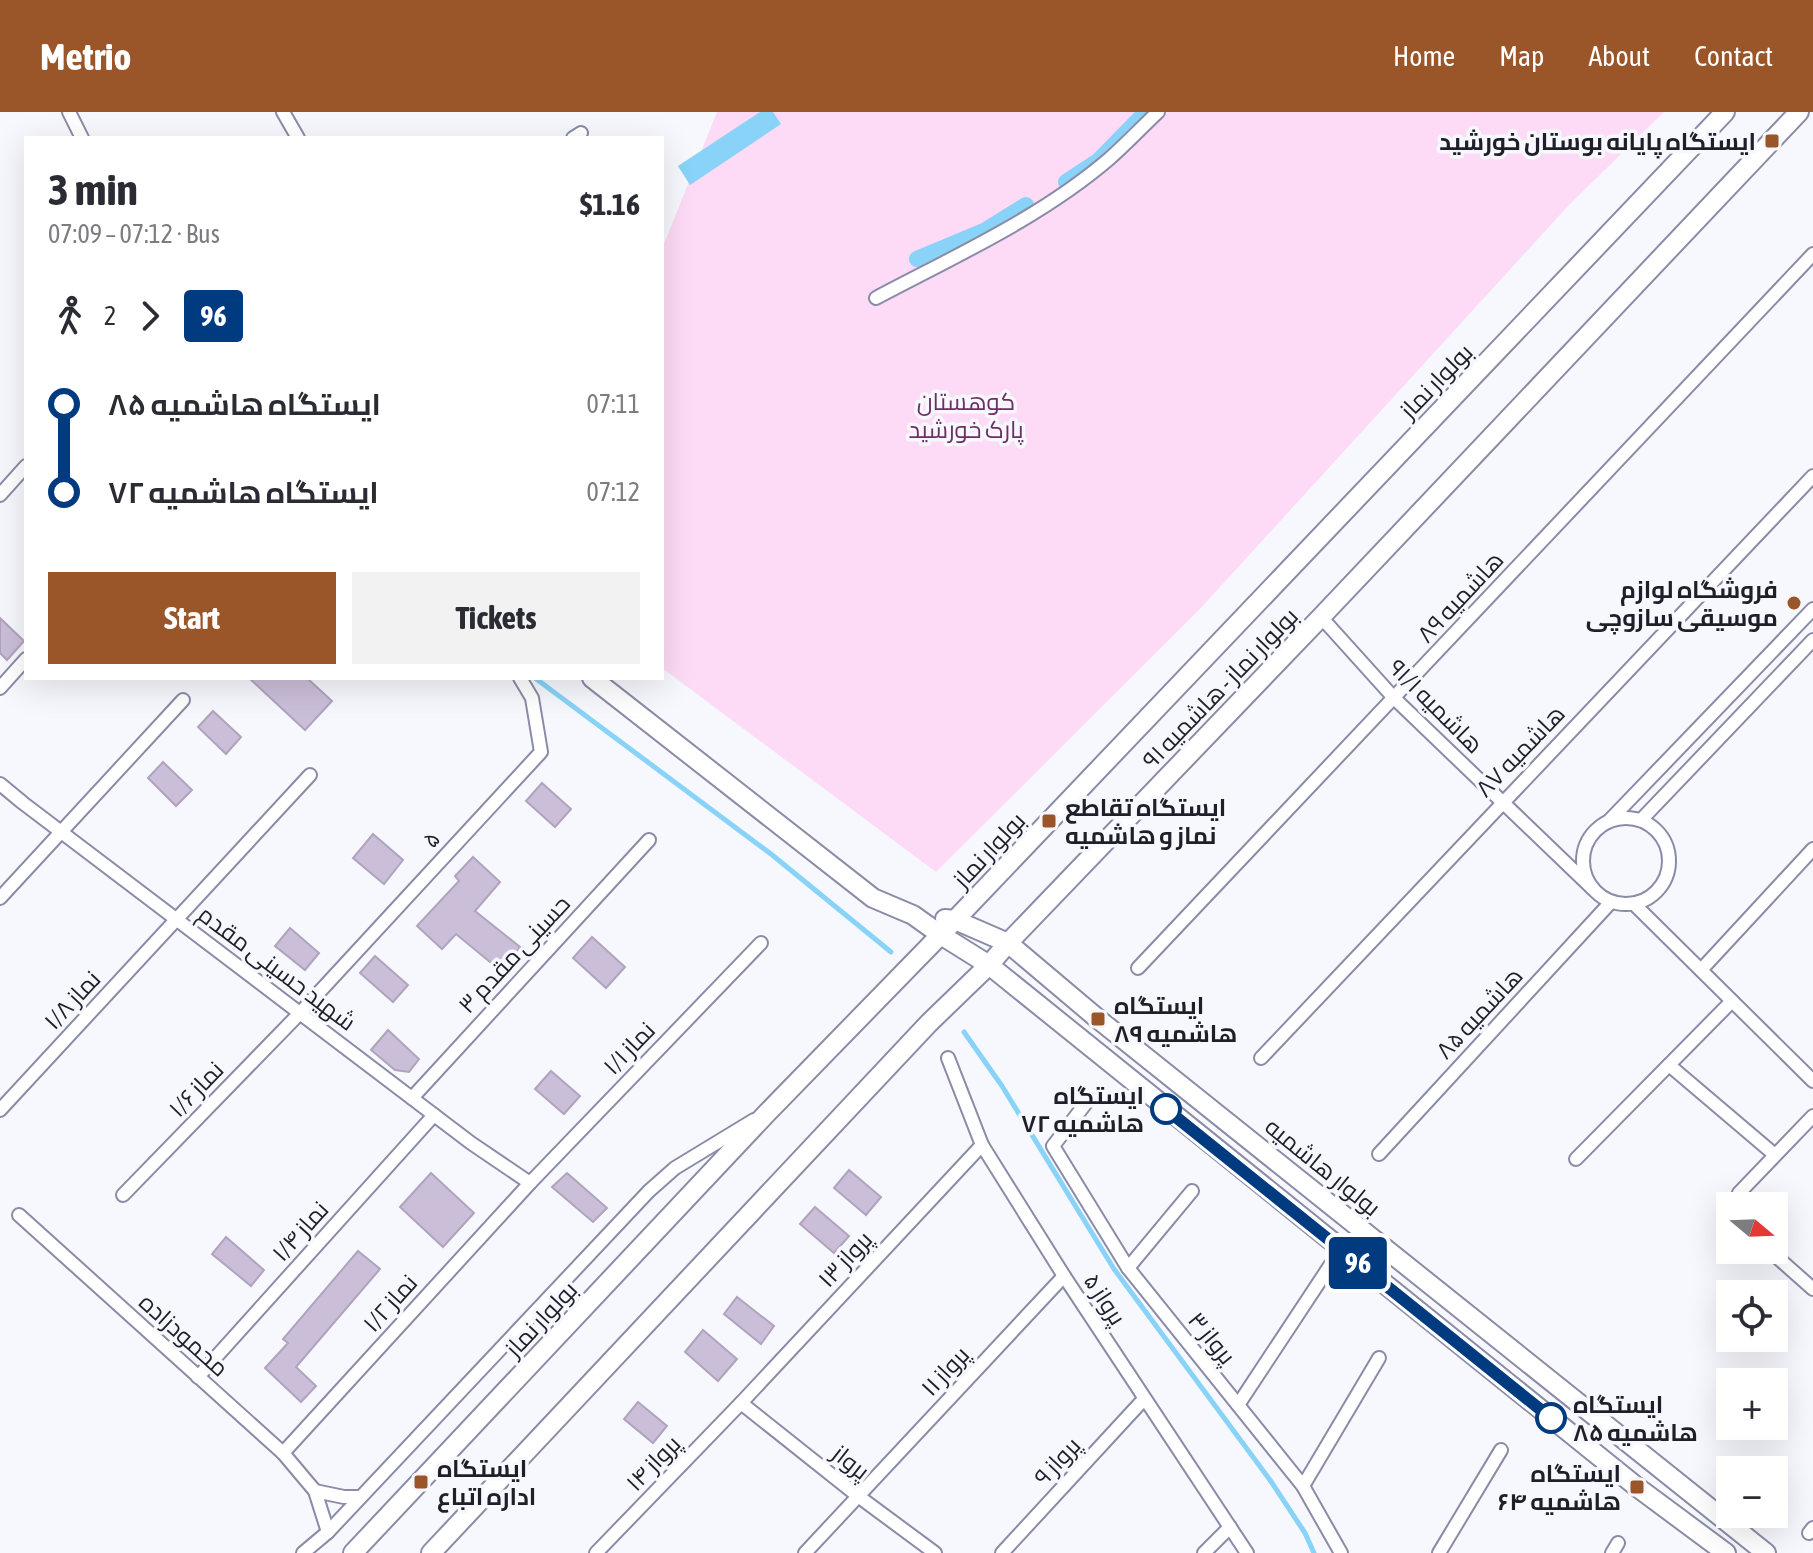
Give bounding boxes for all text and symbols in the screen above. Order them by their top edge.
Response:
text: Metrio [40,35,131,78]
text: Home [1393,40,1455,72]
text: Map [1499,40,1544,72]
text: About [1588,40,1650,72]
text: Contact [1694,40,1773,72]
place label: ایستگاه پایانه بوستان خورشید [1439,128,1756,159]
marker: ایستگاه پایانه بوستان خورشید [1763,132,1781,150]
text: 3 min [48,164,138,214]
text: $1.16 [580,187,640,221]
text: 07:09 – 07:12 · Bus [48,219,220,249]
icon: walk [48,294,92,338]
icon: forward [128,294,172,338]
text: 96 [200,300,227,332]
text: 2 [104,301,116,331]
street label: بولوار نماز [1393,338,1478,425]
text: ایستگاه هاشمیه ۸۵ [108,387,381,421]
park label: کوهستان پارک خورشید [908,388,1024,446]
text: 07:11 [586,389,640,419]
text: ایستگاه هاشمیه ۷۲ [108,475,379,509]
text: 07:12 [586,477,640,507]
street label: هاشمیه ۸۹ [1411,546,1509,648]
button: Start [48,572,336,664]
button: Tickets [352,572,640,664]
place label: فروشگاه لوازم موسیقی سازوچی [1586,576,1778,635]
marker: فروشگاه لوازم موسیقی سازوچی [1785,594,1803,612]
street label: بولوار نماز - هاشمیه ۹۱ [1137,602,1303,774]
street label: هاشمیه ۹۱/۱ [1383,653,1489,759]
street label: هاشمیه ۸۷ [1470,700,1570,802]
place label: ایستگاه تقاطع نماز و هاشمیه [1065,794,1226,850]
street label: بولوار نماز [946,807,1031,895]
marker: ایستگاه تقاطع نماز و هاشمیه [1040,812,1058,830]
street label: ۵ [417,825,445,853]
street label: حسینی مقدم ۳ [453,890,577,1020]
street label: شهید حسینی مقدم [191,900,361,1038]
street label: هاشمیه ۸۵ [1430,962,1528,1064]
street label: نماز ۱/۸ [38,965,106,1035]
place label: ایستگاه هاشمیه ۸۹ [1114,992,1237,1047]
marker: ایستگاه هاشمیه ۸۹ [1089,1010,1107,1028]
street label: نماز ۱/۱ [598,1016,660,1080]
street label: نماز ۱/۶ [163,1056,229,1122]
place label: ایستگاه هاشمیه ۷۲ [1021,1082,1144,1137]
marker: ایستگاه هاشمیه ۷۲ [1151,1094,1181,1124]
street label: بولوار هاشمیه [1260,1112,1386,1222]
north arrow [1716,1192,1788,1264]
map controls [1716,1192,1788,1528]
street label: نماز ۱/۴ [266,1196,334,1266]
street label: پرواز ۱۳ [812,1225,880,1295]
line badge: 96 [1322,1237,1394,1289]
text: 96 [1345,1247,1371,1279]
street label: پرواز ۵ [1076,1268,1132,1332]
street label: نماز ۱/۲ [357,1269,423,1337]
street label: بولوار نماز [498,1276,583,1364]
button: locate [1716,1280,1788,1352]
street label: محمودزاده [134,1288,234,1382]
street label: پرواز ۳ [1181,1307,1241,1372]
street label: پرواز ۱۱ [915,1340,977,1403]
button: + [1716,1368,1788,1440]
place label: ایستگاه هاشمیه ۸۵ [1573,1391,1698,1446]
marker: ایستگاه هاشمیه ۸۵ [1536,1403,1566,1433]
street label: پرواز ۱۴ [620,1429,688,1498]
street label: پرواز ۹ [1028,1431,1088,1492]
street label: پرواز [824,1438,875,1488]
place label: ایستگاه اداره اتباع [437,1455,536,1513]
button: − [1716,1456,1788,1528]
place label: ایستگاه هاشمیه ۶۴ [1498,1460,1621,1515]
marker: ایستگاه اداره اتباع [412,1473,430,1491]
marker: ایستگاه هاشمیه ۶۴ [1628,1478,1646,1496]

